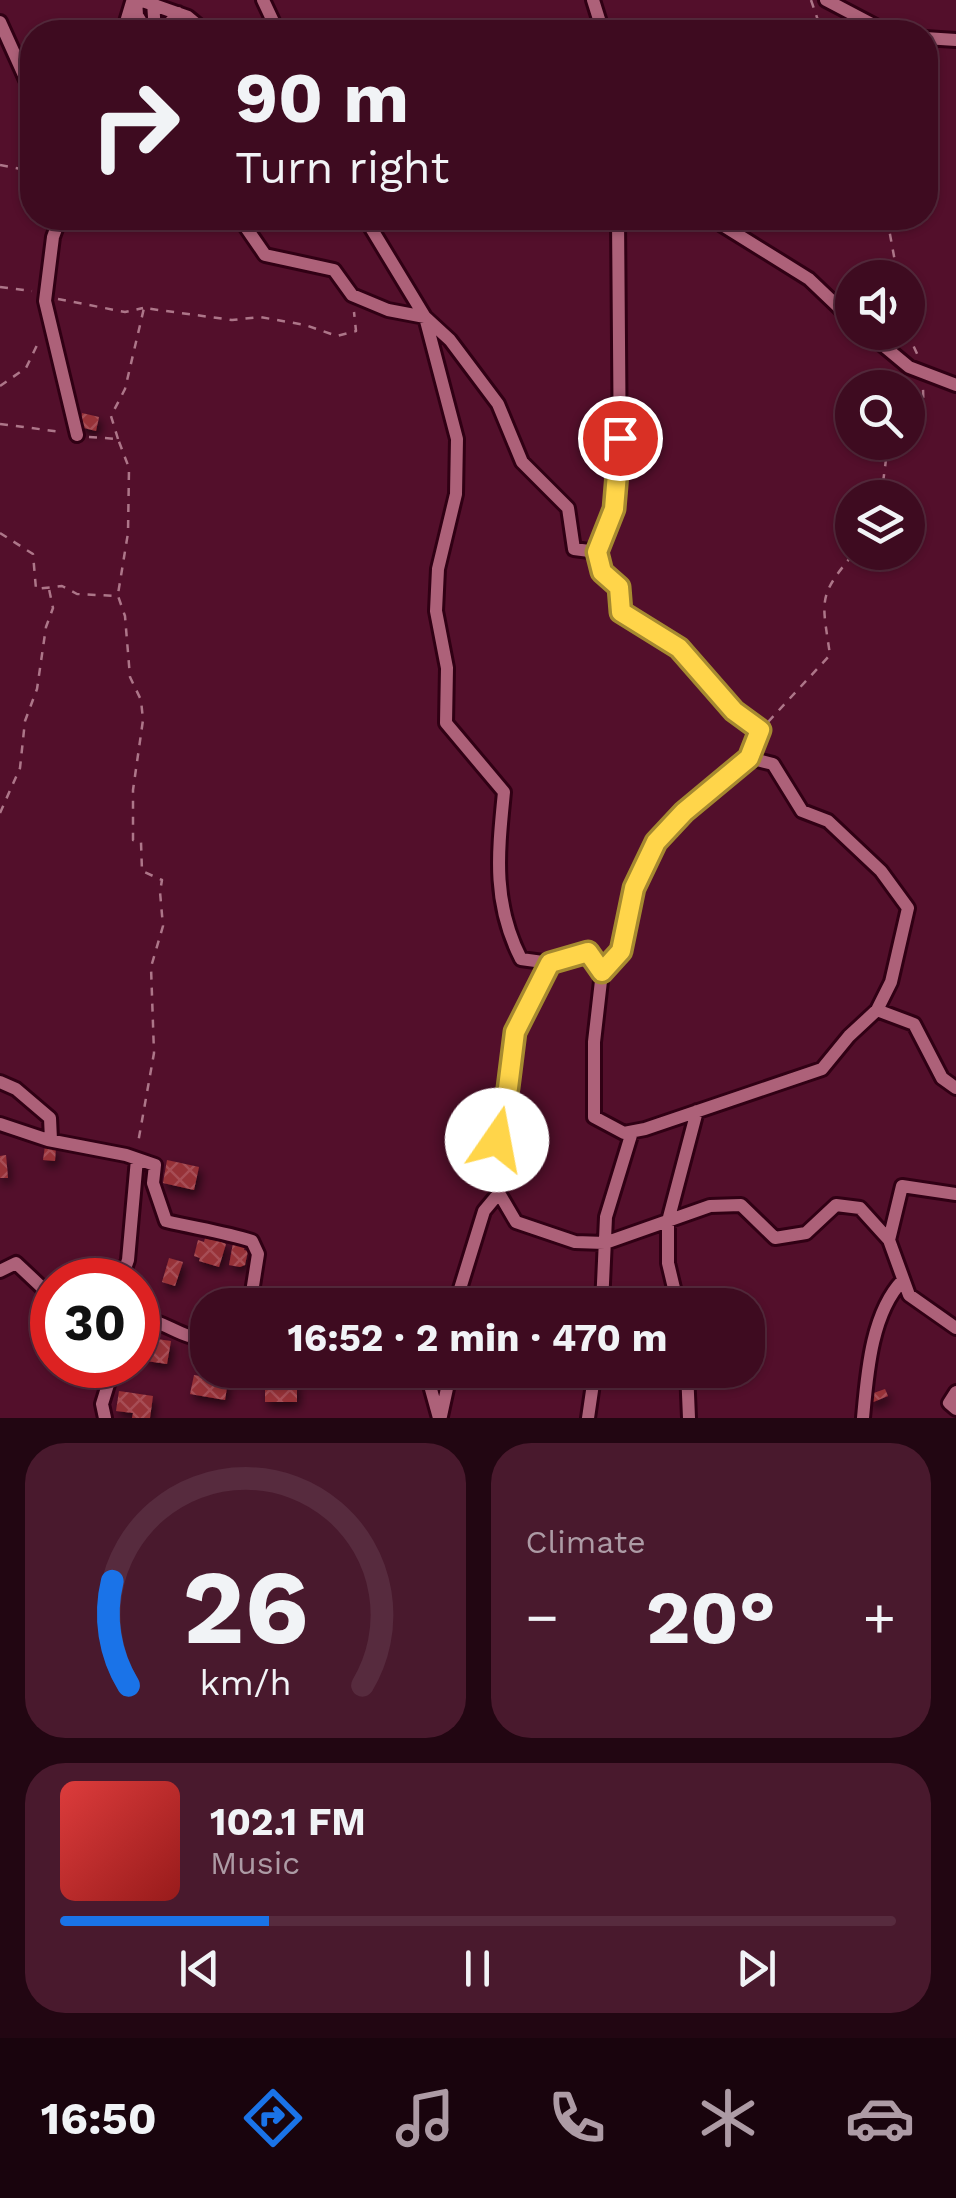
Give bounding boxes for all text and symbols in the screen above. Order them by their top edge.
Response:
text: 90 m [235,57,409,139]
icon: right [70,60,200,190]
text: Turn right [235,141,449,194]
map controls [835,260,925,570]
button: sound [835,260,925,350]
button: search [835,370,925,460]
pin [578,396,663,481]
icon: arrive [593,411,648,466]
button: layers [835,480,925,570]
position arrow [445,1088,549,1192]
speed limit sign: 30 [30,1258,160,1388]
text: 16:52 · 2 min · 470 m [287,1316,668,1360]
text: Climate [526,1523,646,1561]
text: 26 [182,1546,308,1668]
text: 20° [646,1573,776,1661]
text: − [526,1585,559,1649]
text: + [863,1585,896,1649]
text: km/h [199,1662,291,1704]
text: 102.1 FM [210,1800,366,1844]
text: Music [210,1844,300,1882]
icon: previous [172,1941,227,1996]
icon: pause [450,1941,505,1996]
icon: next [729,1941,784,1996]
icon: directions [238,2083,308,2153]
icon: music [390,2083,460,2153]
icon: phone [542,2083,612,2153]
icon: climate [693,2083,763,2153]
icon: car [845,2083,915,2153]
text: 16:50 [41,2092,157,2145]

